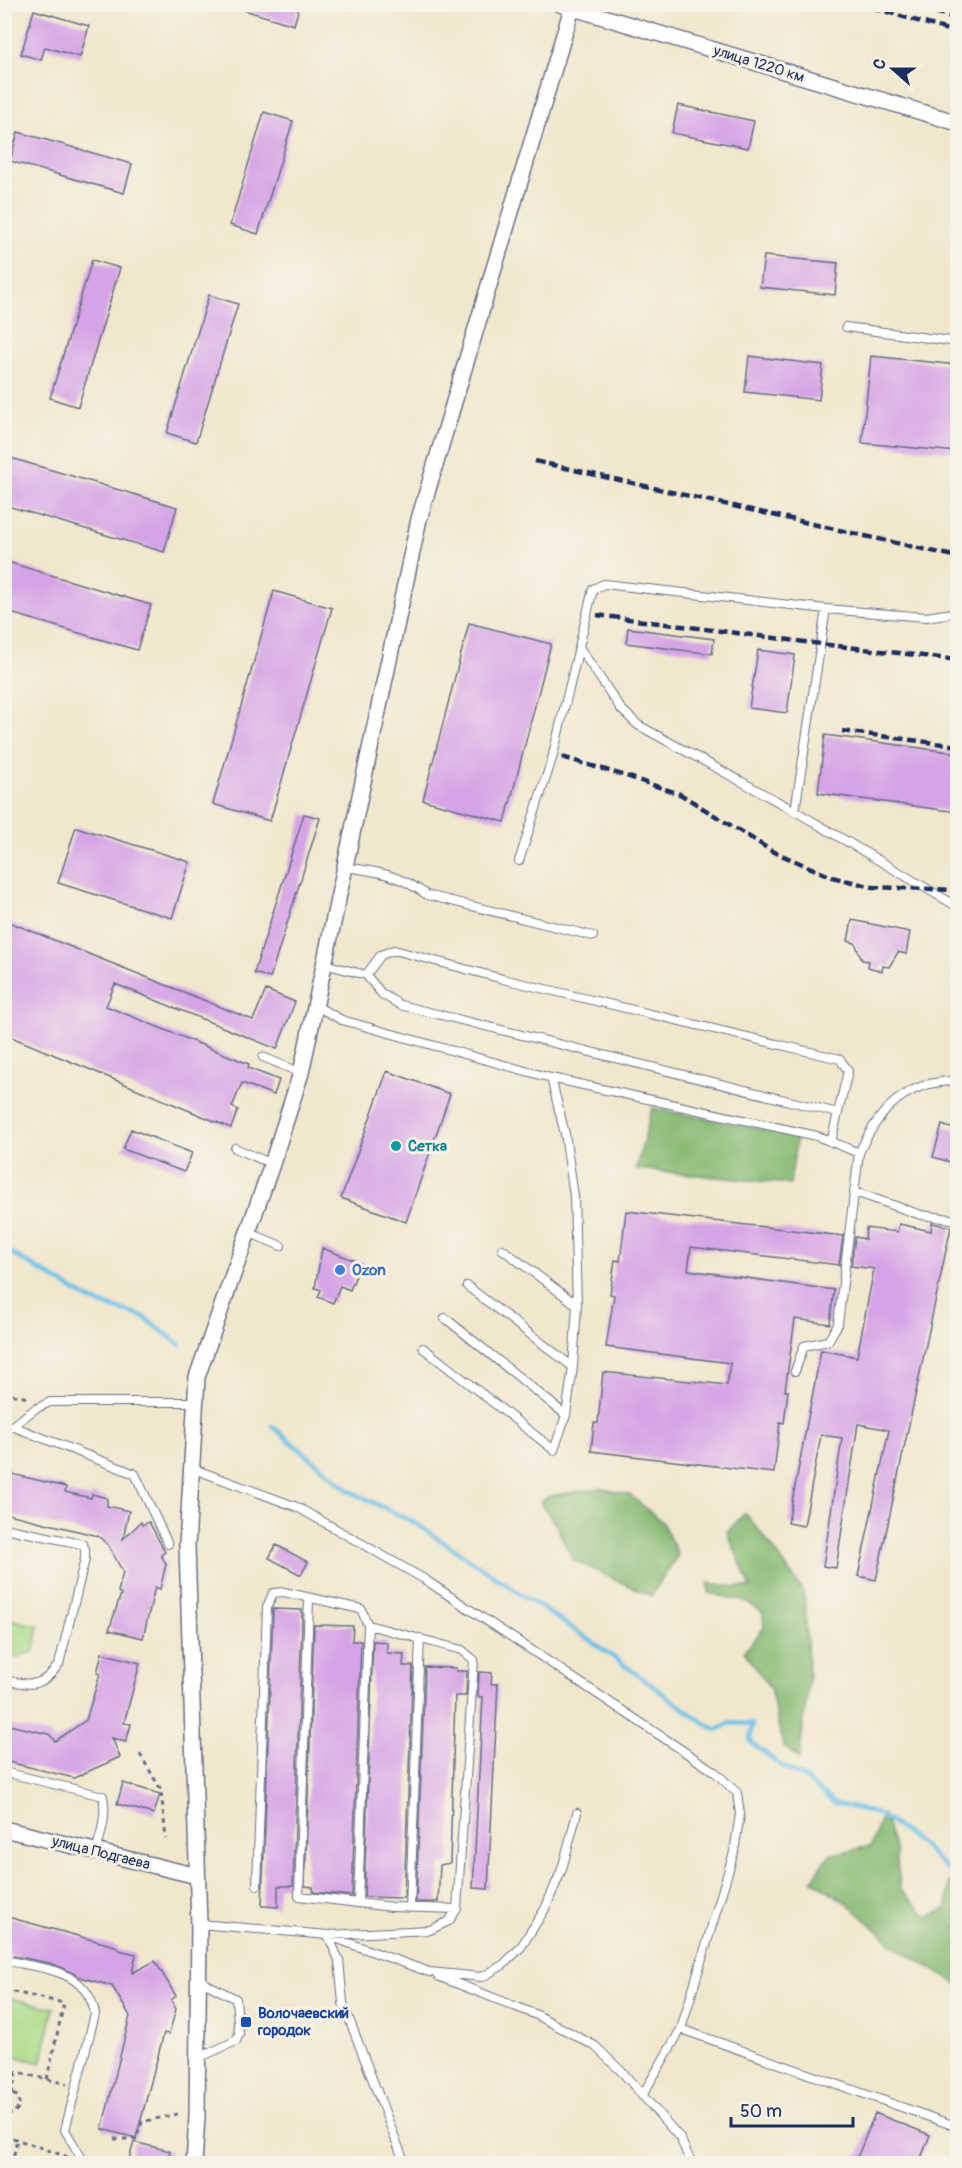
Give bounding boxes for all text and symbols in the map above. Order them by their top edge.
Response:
north arrow [863,39,923,99]
street label: улица 1220 км [710,41,807,87]
text: С [869,56,891,72]
place label: Сетка [408,1137,447,1156]
marker: Сетка [389,1139,403,1153]
place label: Ozon [352,1261,386,1280]
marker: Ozon [333,1263,347,1277]
street label: улица Подгаева [49,1831,152,1874]
place label: Волочаевский городок [257,2004,349,2040]
marker: Волочаевский городок [239,2015,253,2029]
scale bar [731,2090,852,2128]
text: 50 m [740,2100,782,2123]

